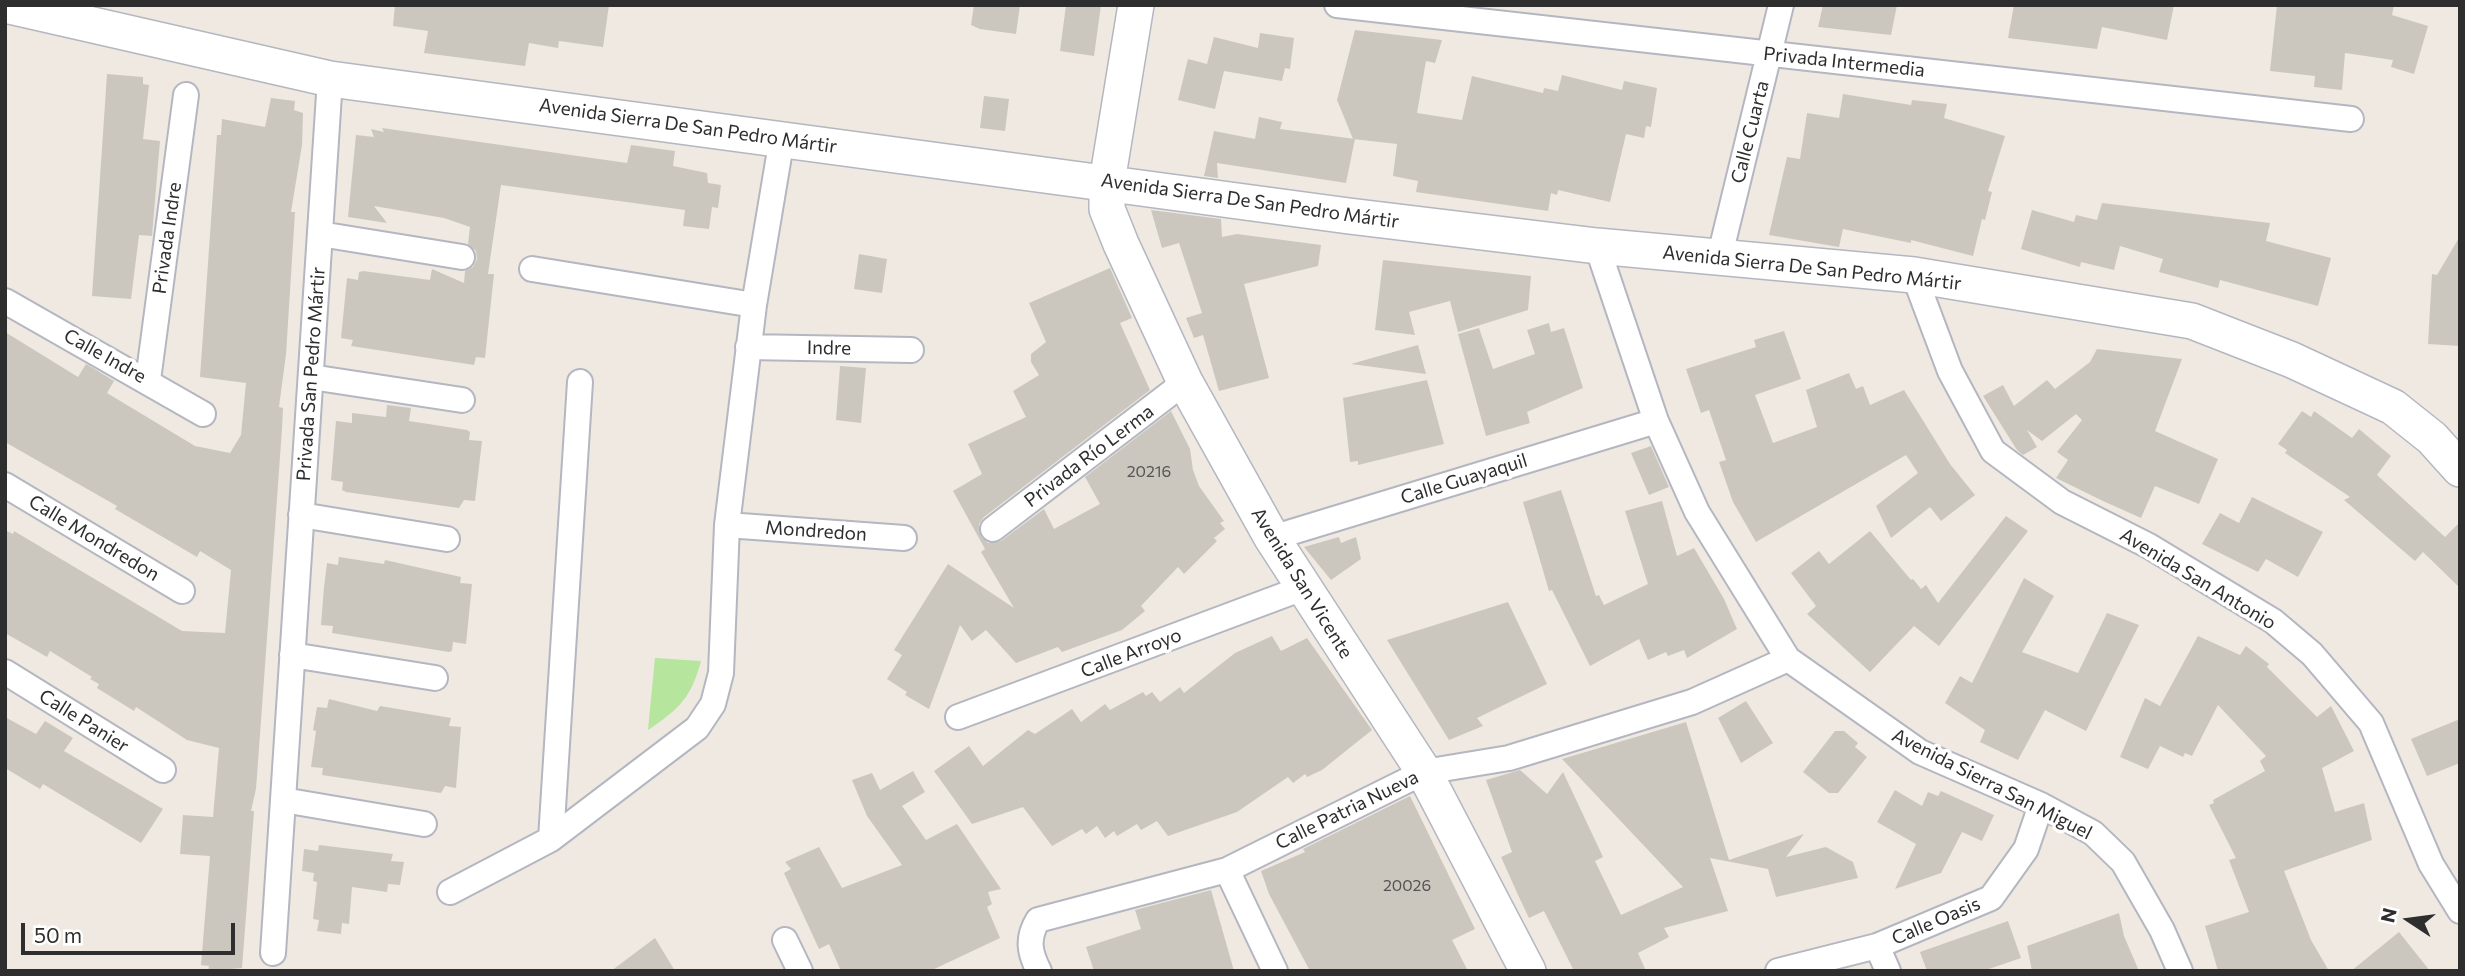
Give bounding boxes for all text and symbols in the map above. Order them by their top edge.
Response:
street label: Privada Intermedia [1762,42,1926,82]
street label: Calle Cuarta [1726,78,1774,186]
street label: Avenida Sierra De San Pedro Mártir [538,94,838,158]
street label: Avenida Sierra De San Pedro Mártir [1100,169,1400,233]
street label: Privada Indre [148,181,186,295]
street label: Avenida Sierra De San Pedro Mártir [1661,241,1963,295]
street label: Privada San Pedro Mártir [292,266,330,482]
street label: Calle Indre [60,324,150,388]
street label: Indre [807,336,851,360]
street label: Privada Río Lerma [1020,400,1158,512]
street label: Calle Guayaquil [1398,449,1530,509]
house number: 20216 [1127,462,1171,482]
street label: Calle Mondredon [25,490,163,586]
street label: Avenida San Vicente [1246,503,1358,663]
street label: Mondredon [764,516,868,546]
street label: Avenida San Antonio [2116,523,2280,635]
street label: Calle Arroyo [1077,623,1185,683]
street label: Calle Panier [35,684,133,758]
street label: Avenida Sierra San Miguel [1888,724,2096,844]
street label: Calle Patria Nueva [1272,766,1422,854]
house number: 20026 [1383,876,1431,896]
north arrow [2374,885,2444,955]
street label: Calle Oasis [1888,892,1984,950]
text: N [2375,906,2401,925]
scale bar [24,909,238,953]
text: 50 m [34,922,82,947]

